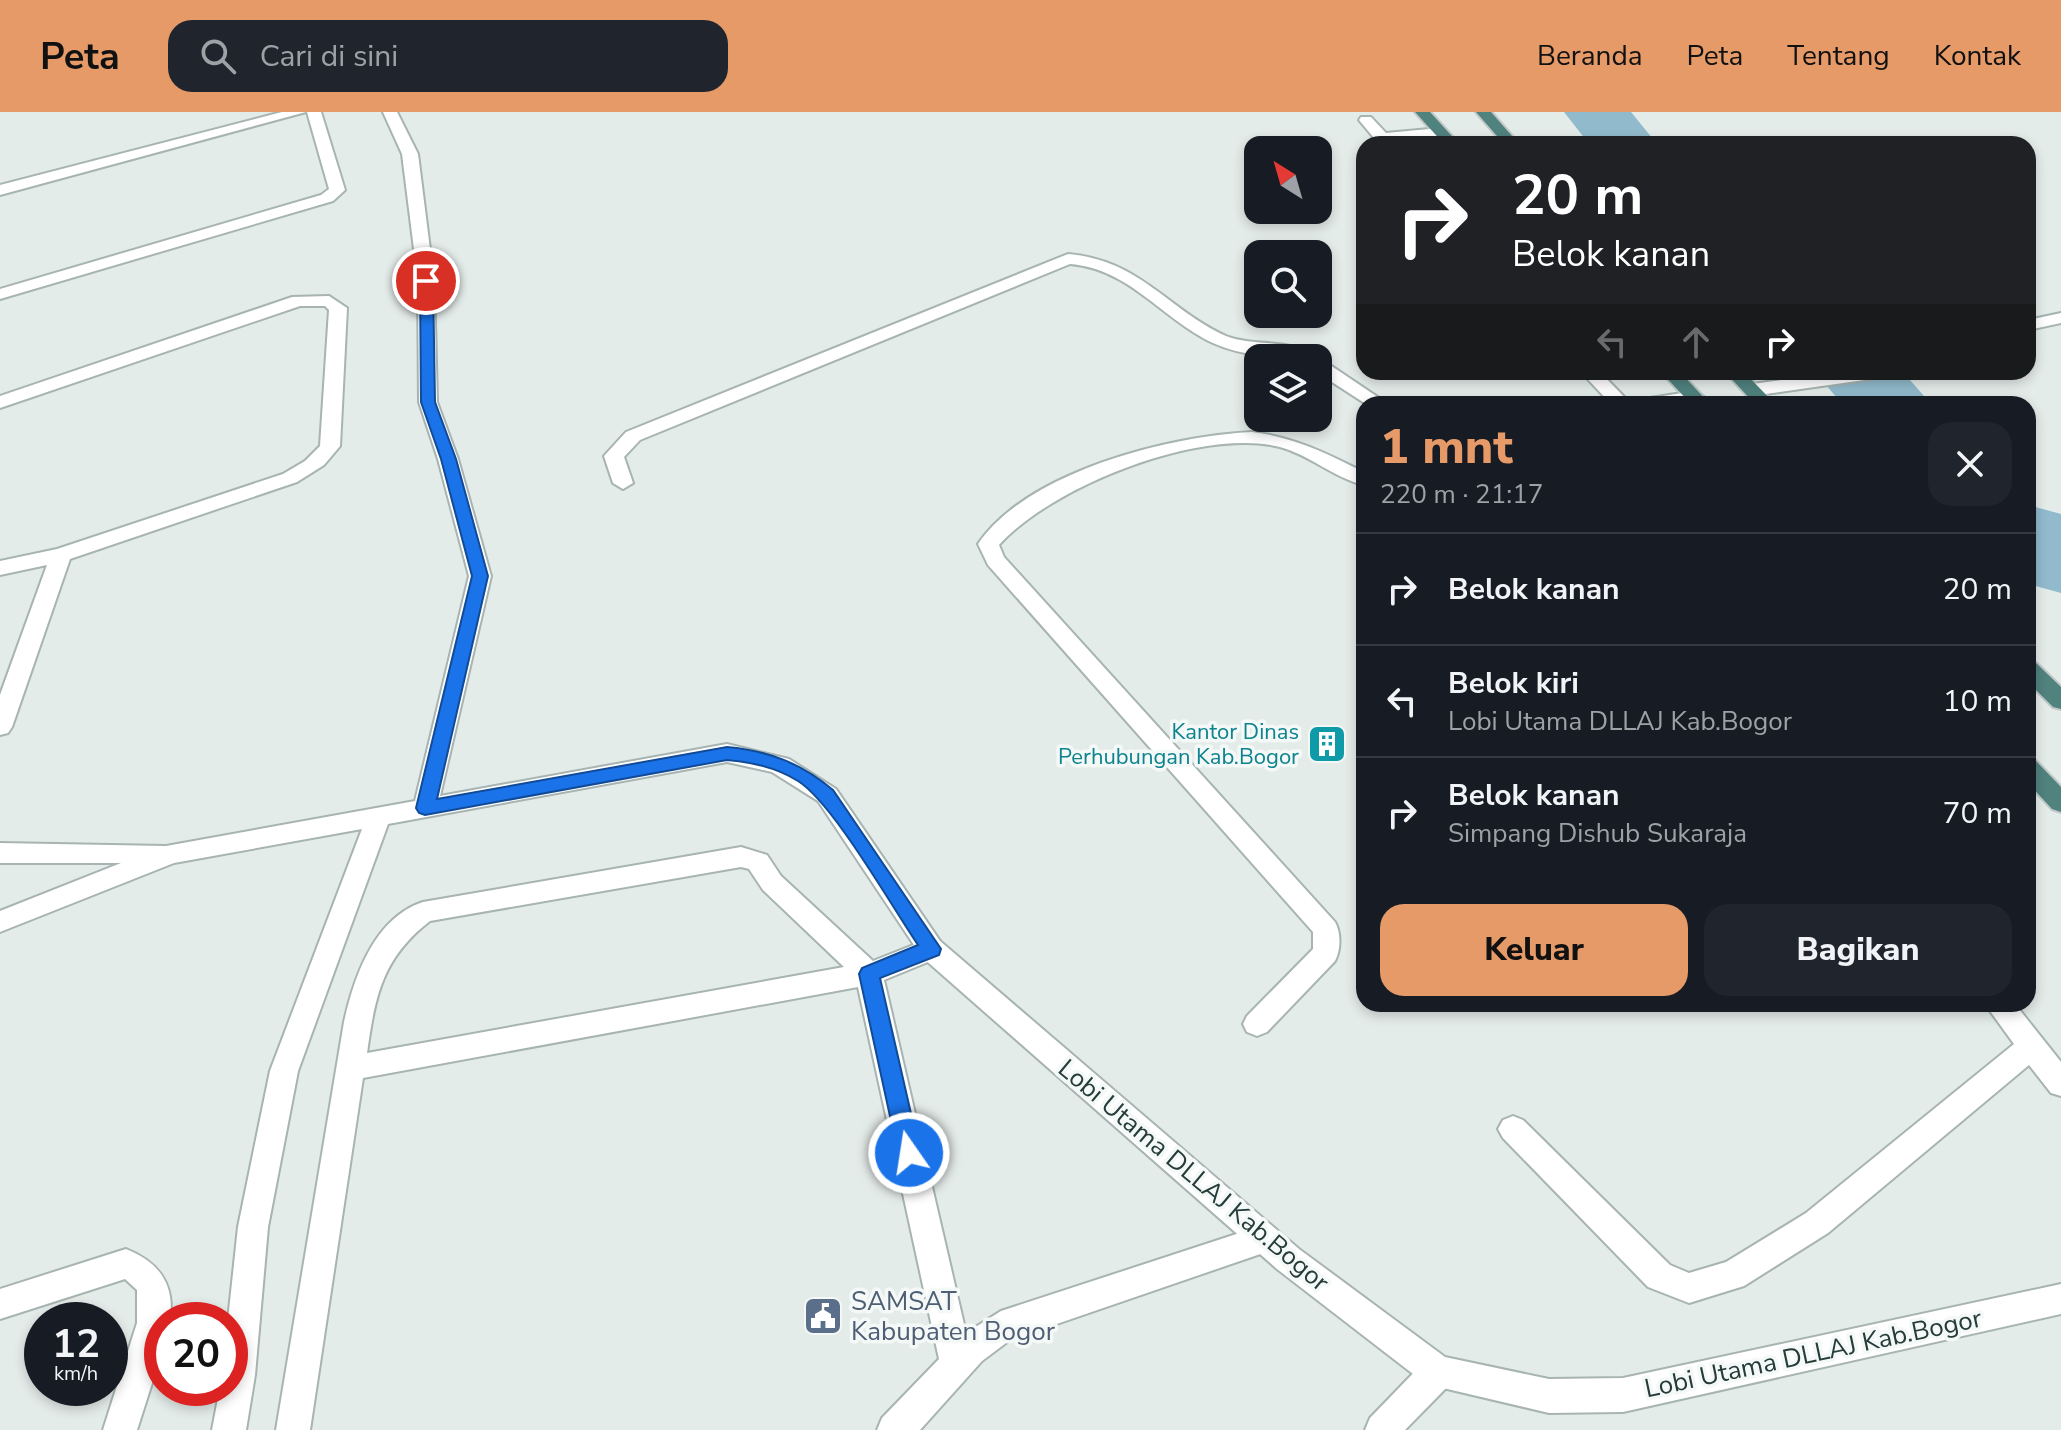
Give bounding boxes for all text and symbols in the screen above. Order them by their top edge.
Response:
search box [168,20,728,92]
text: Peta [40,31,120,82]
icon: search [196,34,240,78]
text: Cari di sini [260,36,398,77]
text: Beranda [1537,37,1643,75]
text: Peta [1687,37,1743,75]
text: Tentang [1787,37,1890,75]
text: Kontak [1934,37,2021,75]
north arrow [1244,136,1332,224]
map controls [1244,136,1332,432]
text: 20 m [1512,157,1643,234]
icon: right [1380,168,1484,272]
text: Belok kanan [1512,230,1710,279]
button: search [1244,240,1332,328]
pin [392,247,460,315]
icon: arrive [404,259,448,303]
icon: left [1590,320,1634,364]
icon: ahead [1674,320,1718,364]
icon: right [1758,320,1802,364]
button: layers [1244,344,1332,432]
text: 1 mnt [1380,414,1513,480]
button: close [1928,422,2012,506]
text: 220 m · 21:17 [1380,477,1543,512]
icon: right [1380,567,1424,611]
text: Belok kanan [1448,569,1620,610]
text: 20 m [1943,569,2012,610]
text: Belok kiri [1448,663,1579,704]
icon: left [1380,679,1424,723]
text: 10 m [1943,681,2012,722]
text: Lobi Utama DLLAJ Kab.Bogor [1448,704,1792,739]
place label: Kantor Dinas Perhubungan Kab.Bogor [1058,717,1299,772]
building icon: Kantor Dinas Perhubungan Kab.Bogor [1306,723,1348,765]
text: Belok kanan [1448,775,1620,816]
icon: right [1380,791,1424,835]
text: 70 m [1943,793,2012,834]
text: Simpang Dishub Sukaraja [1448,816,1747,851]
button: Keluar [1380,904,1688,996]
button: Bagikan [1704,904,2012,996]
street label: Lobi Utama DLLAJ Kab.Bogor [1051,1051,1337,1300]
position arrow [867,1111,951,1195]
place label: SAMSAT Kabupaten Bogor [851,1284,1056,1349]
public building icon: SAMSAT Kabupaten Bogor [802,1295,844,1337]
street label: Lobi Utama DLLAJ Kab.Bogor [1641,1300,1986,1406]
speed limit sign: 20 [144,1302,248,1406]
text: 12 [52,1317,100,1371]
text: km/h [54,1360,98,1387]

